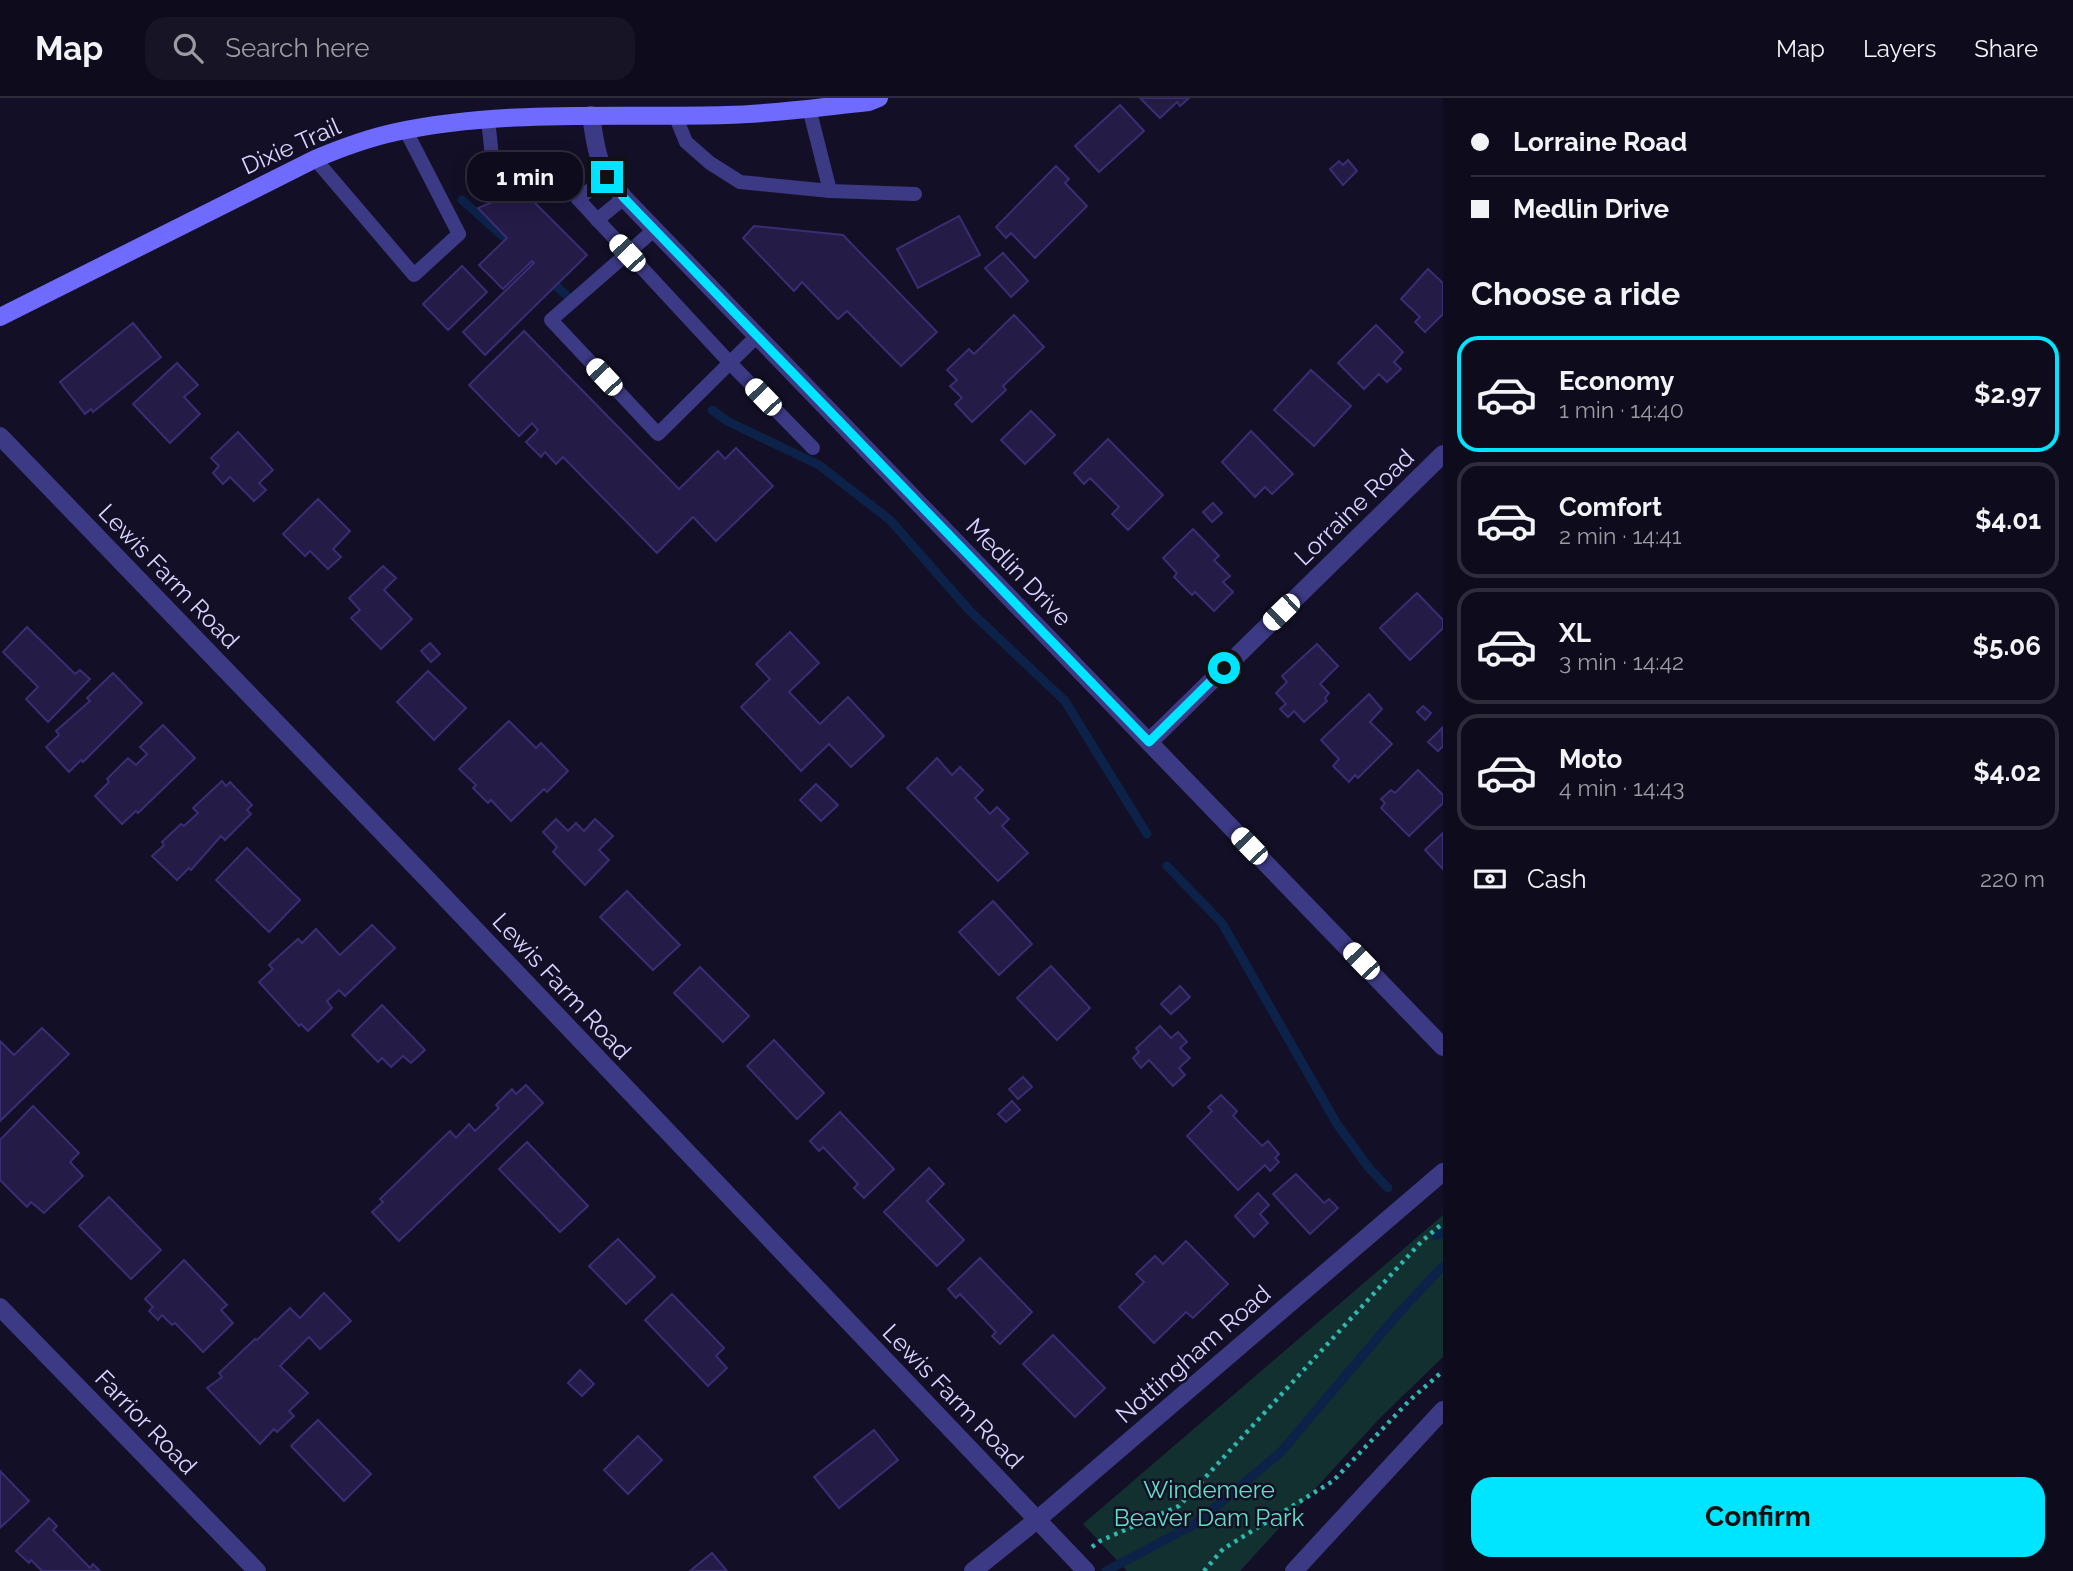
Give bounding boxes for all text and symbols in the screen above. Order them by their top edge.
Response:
search box [145,17,635,80]
text: Map [35,29,103,68]
icon: search [169,29,207,67]
text: Search here [225,33,370,63]
text: Map [1776,34,1825,63]
text: Layers [1863,34,1936,63]
text: Share [1974,34,2038,63]
street label: Dixie Trail [237,111,345,181]
text: Lorraine Road [1513,127,1687,157]
callout: 1 min [467,153,582,202]
route end [591,161,623,193]
text: 1 min [496,163,554,190]
text: Medlin Drive [1513,194,1669,224]
car [605,230,650,276]
text: Choose a ride [1471,275,1680,312]
car [582,354,627,400]
icon: car [1475,363,1538,426]
text: Economy [1559,366,1674,396]
car [741,375,786,419]
text: $2.97 [1974,379,2041,409]
text: 1 min · 14:40 [1559,396,1684,423]
street label: Lorraine Road [1288,443,1420,571]
icon: car [1475,489,1538,552]
text: Comfort [1559,492,1662,522]
street label: Lewis Farm Road [93,498,245,654]
text: $4.01 [1975,505,2041,535]
street label: Medlin Drive [960,512,1078,632]
text: 2 min · 14:41 [1559,522,1682,549]
car [1259,590,1304,634]
icon: car [1475,615,1538,678]
text: XL [1559,618,1591,648]
text: $5.06 [1973,631,2041,661]
text: 3 min · 14:42 [1559,648,1684,675]
route start [1208,652,1240,684]
icon: car [1475,741,1538,804]
text: Moto [1559,744,1622,774]
text: $4.02 [1973,757,2041,787]
text: 4 min · 14:43 [1559,774,1685,801]
car [1227,824,1272,868]
icon: cash [1471,860,1509,898]
text: Cash [1527,864,1587,894]
text: 220 m [1980,865,2045,892]
street label: Lewis Farm Road [487,907,637,1065]
car [1339,939,1384,983]
street label: Nottingham Road [1110,1279,1276,1429]
street label: Lewis Farm Road [877,1318,1029,1474]
street label: Farrior Road [89,1364,203,1480]
park label: Windemere Beaver Dam Park [1114,1475,1305,1532]
button: Confirm [1471,1477,2045,1557]

